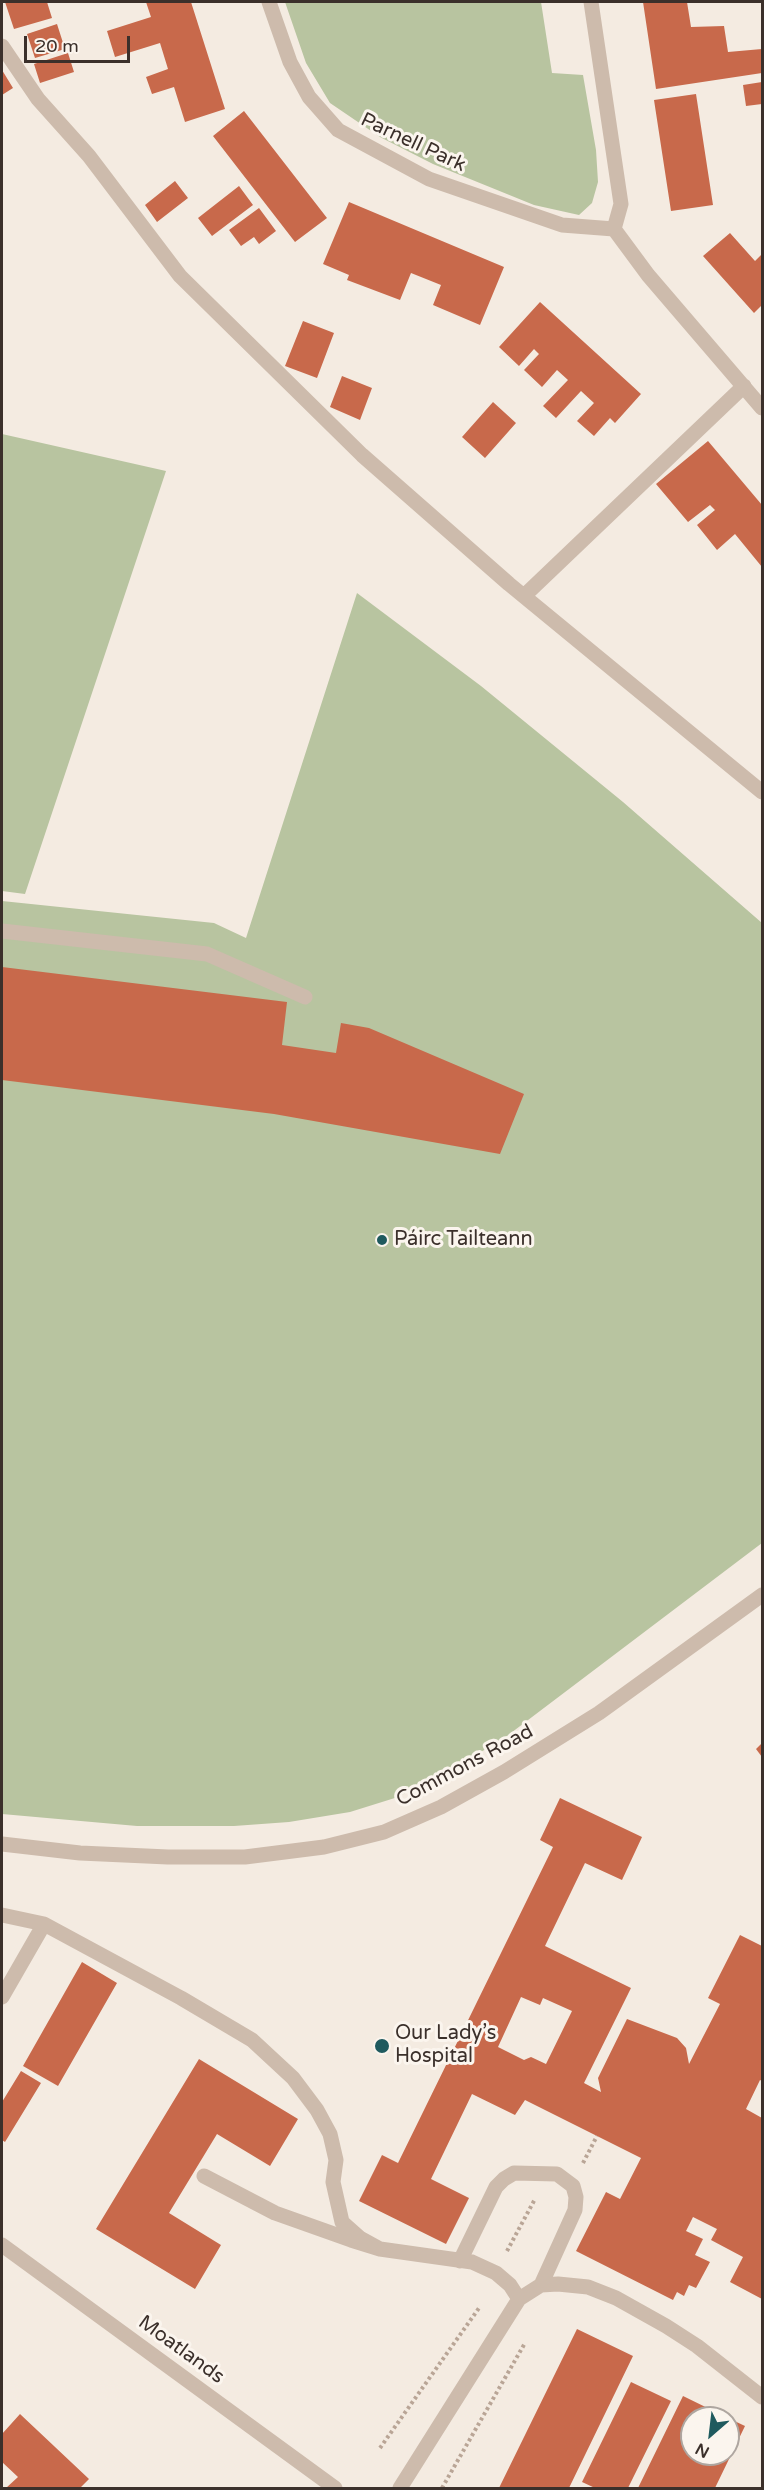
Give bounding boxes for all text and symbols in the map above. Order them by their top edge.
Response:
scale bar [27,24,134,62]
text: 20 m [35,35,79,57]
street label: Parnell Park [357,108,469,178]
place label: Páirc Tailteann [394,1228,533,1252]
marker: Páirc Tailteann [375,1233,389,1247]
street label: Commons Road [392,1720,538,1812]
place label: Our Lady’s Hospital [395,2022,496,2069]
marker: Our Lady’s Hospital [373,2037,391,2055]
street label: Moatlands [133,2311,229,2389]
north arrow [680,2406,740,2466]
text: N [692,2438,713,2462]

